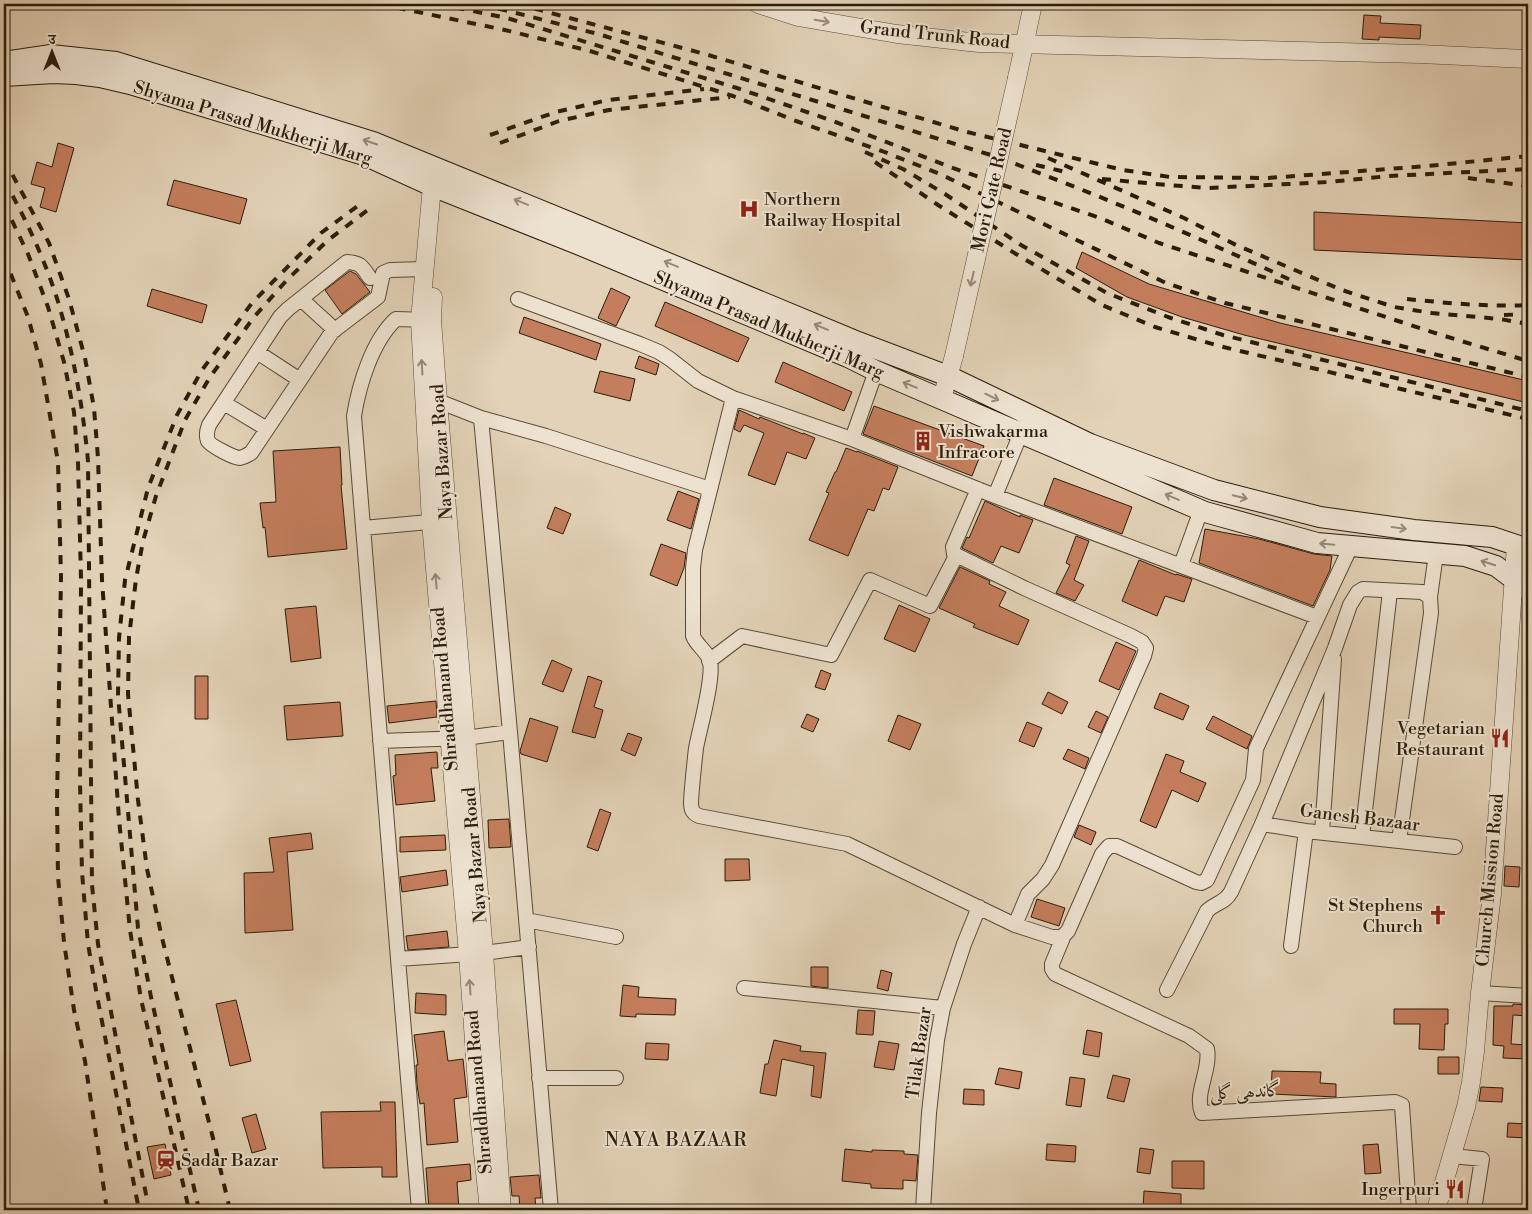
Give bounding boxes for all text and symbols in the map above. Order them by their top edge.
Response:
one-way arrow [813,16,829,26]
street label: Grand Trunk Road [859,16,1012,54]
north arrow [28,28,78,78]
text: उ [47,31,56,49]
street label: Shyama Prasad Mukherji Marg [131,76,376,171]
street label: Mori Gate Road [967,125,1018,254]
one-way arrow [362,136,378,146]
place label: Northern Railway Hospital [764,188,901,232]
one-way arrow [514,197,529,206]
hospital icon: Northern Railway Hospital [738,198,760,220]
one-way arrow [664,259,679,269]
street label: Shyama Prasad Mukherji Marg [650,266,888,384]
one-way arrow [966,271,976,287]
one-way arrow [814,321,829,331]
one-way arrow [418,359,427,375]
one-way arrow [903,380,918,389]
street label: Naya Bazar Road [426,382,458,521]
one-way arrow [984,393,999,402]
place label: Vishwakarma Infracore [937,420,1049,464]
building icon: Vishwakarma Infracore [912,430,934,452]
one-way arrow [1165,492,1180,502]
one-way arrow [1231,492,1247,502]
one-way arrow [1391,523,1407,533]
one-way arrow [1319,539,1335,548]
one-way arrow [1480,558,1496,568]
one-way arrow [431,574,440,590]
street label: Shraddhanand Road [426,605,464,772]
place label: Vegetarian Restaurant [1396,717,1486,761]
restaurant icon: Vegetarian Restaurant [1489,727,1511,749]
street label: Naya Bazar Road [458,785,492,924]
street label: Church Mission Road [1471,791,1509,968]
street label: Ganesh Bazaar [1299,799,1422,837]
place label: St Stephens Church [1328,894,1423,938]
church icon: St Stephens Church [1427,904,1449,926]
one-way arrow [466,980,475,996]
street label: Tilak Bazar [901,1005,937,1101]
street label: Shraddhanand Road [460,1008,498,1175]
street label: گاندھی گلی [1209,1079,1281,1106]
district label: NAYA BAZAAR [605,1128,747,1152]
station icon: Sadar Bazar [155,1149,177,1171]
place label: Sadar Bazar [181,1149,279,1172]
place label: Ingerpuri [1361,1178,1440,1201]
restaurant icon: Ingerpuri [1444,1178,1466,1200]

